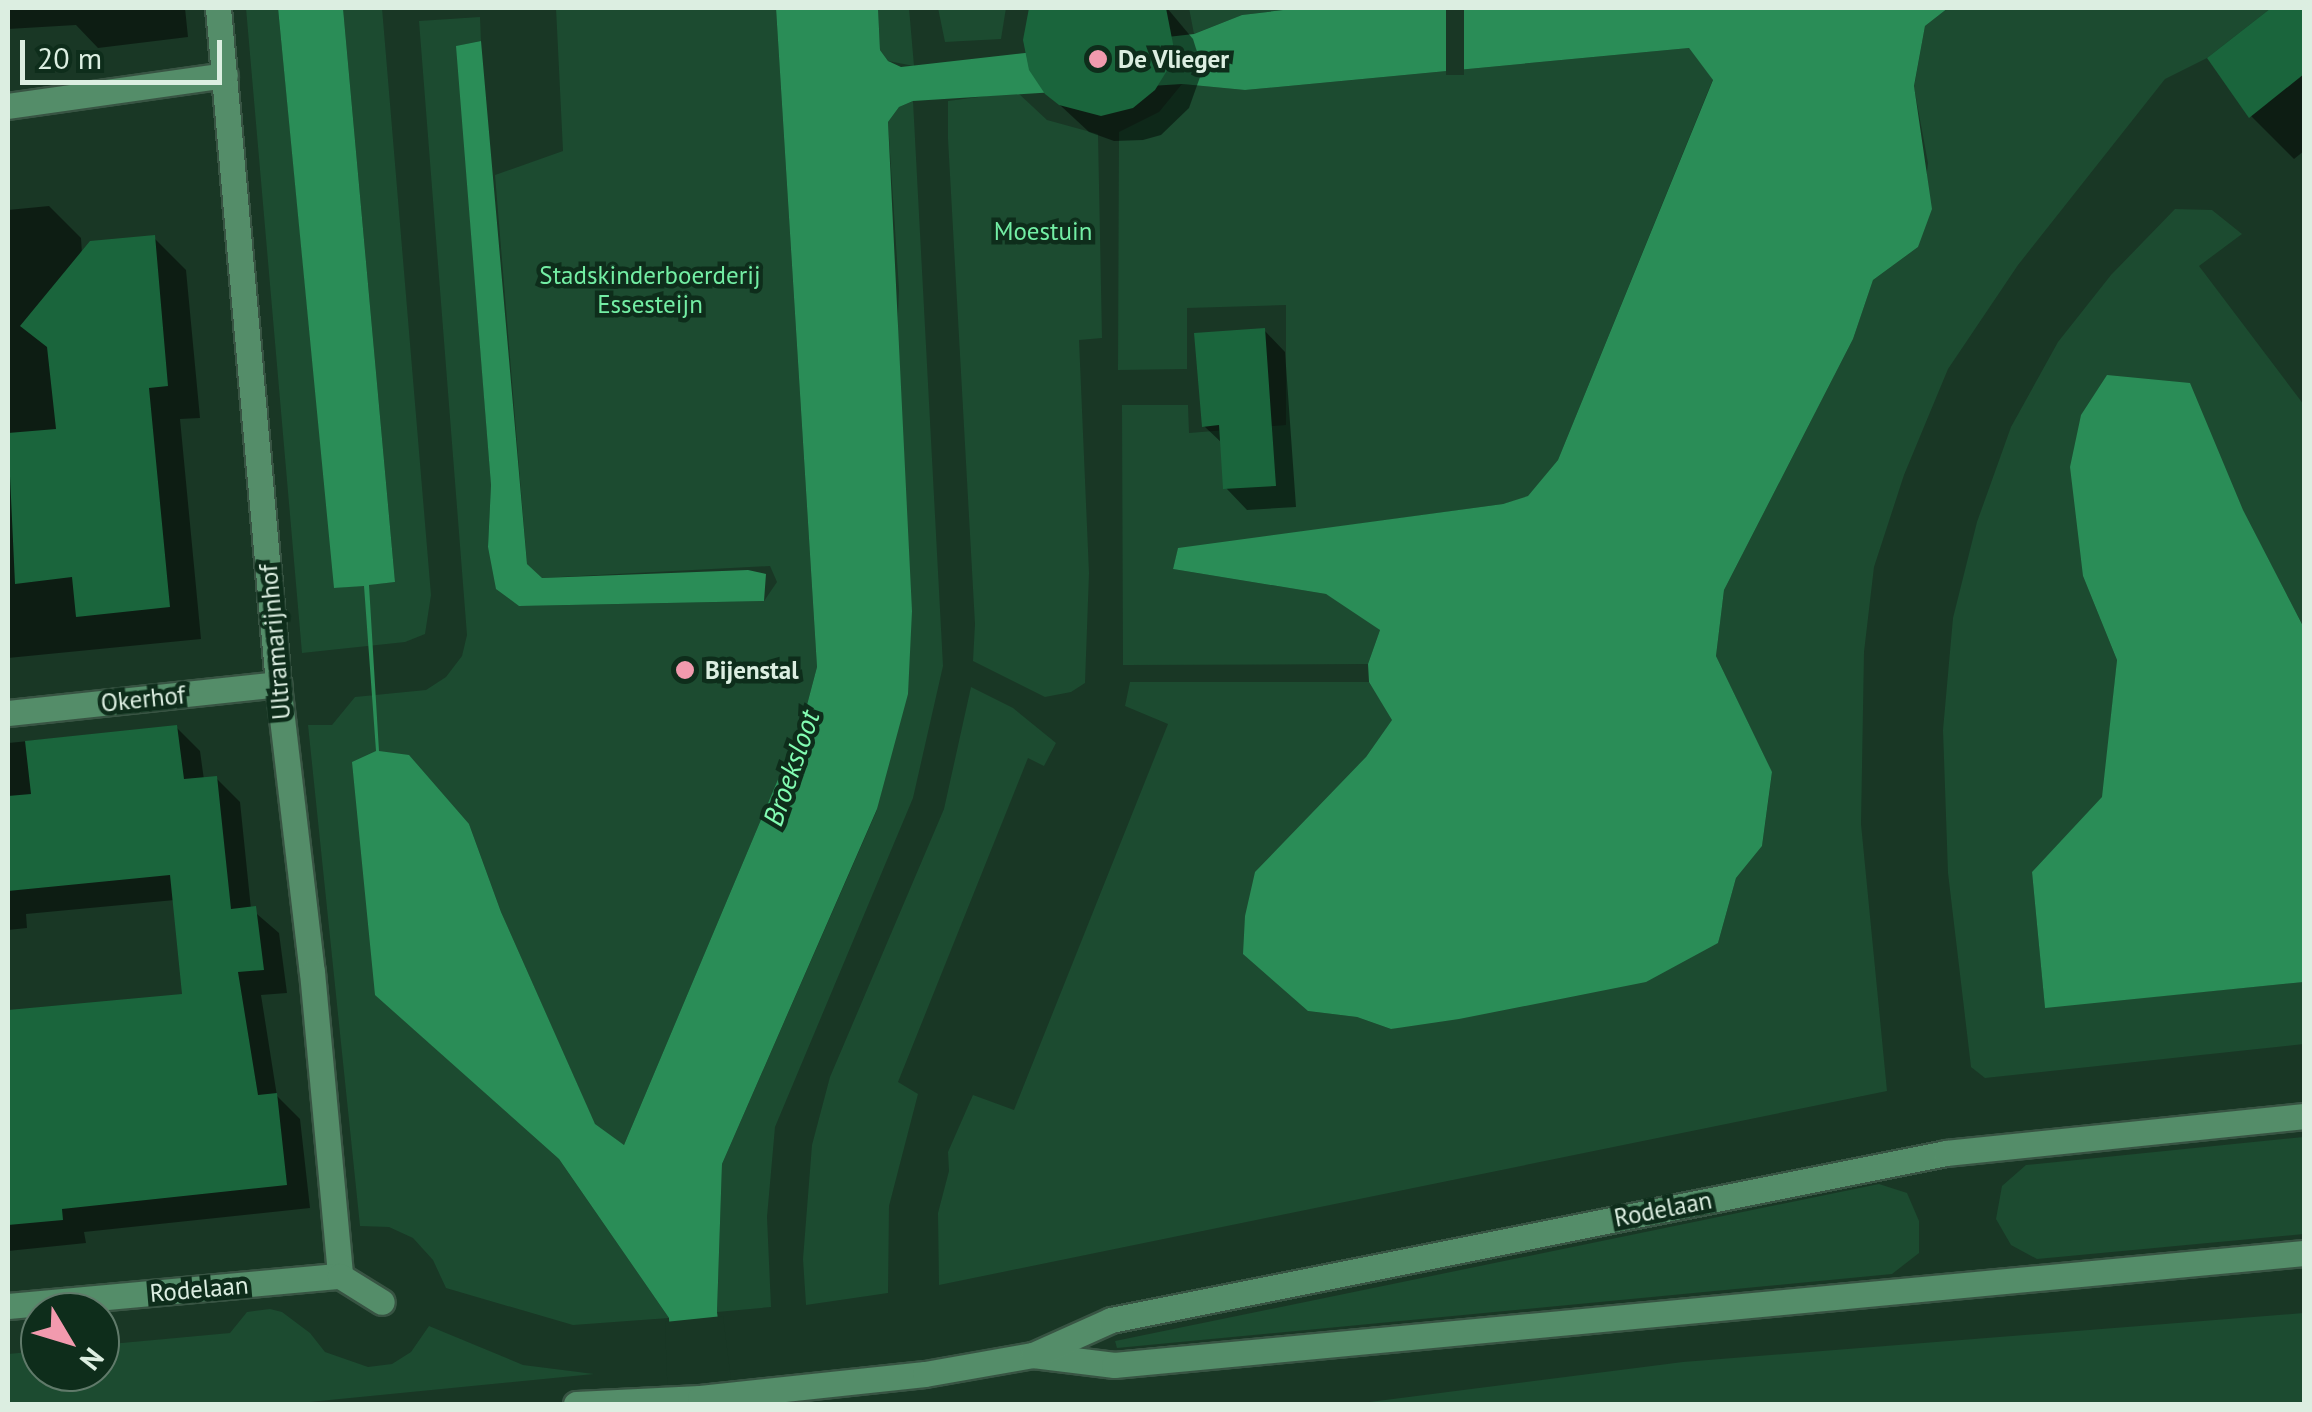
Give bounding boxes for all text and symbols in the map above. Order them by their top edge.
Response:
scale bar [25,20,228,82]
text: 20 m [37,38,102,77]
place label: De Vlieger [1118,44,1230,74]
marker: De Vlieger [1087,48,1109,70]
park label: Moestuin [994,216,1092,246]
park label: Stadskinderboerderij Essesteijn [539,261,761,320]
street label: Ultramarijnhof [253,563,297,721]
place label: Bijenstal [705,655,799,685]
marker: Bijenstal [674,659,696,681]
street label: Okerhof [99,680,187,718]
water label: Broeksloot [756,706,826,830]
street label: Rodelaan [1612,1185,1714,1233]
street label: Rodelaan [148,1270,250,1308]
north arrow [20,1292,120,1392]
text: N [72,1341,113,1378]

